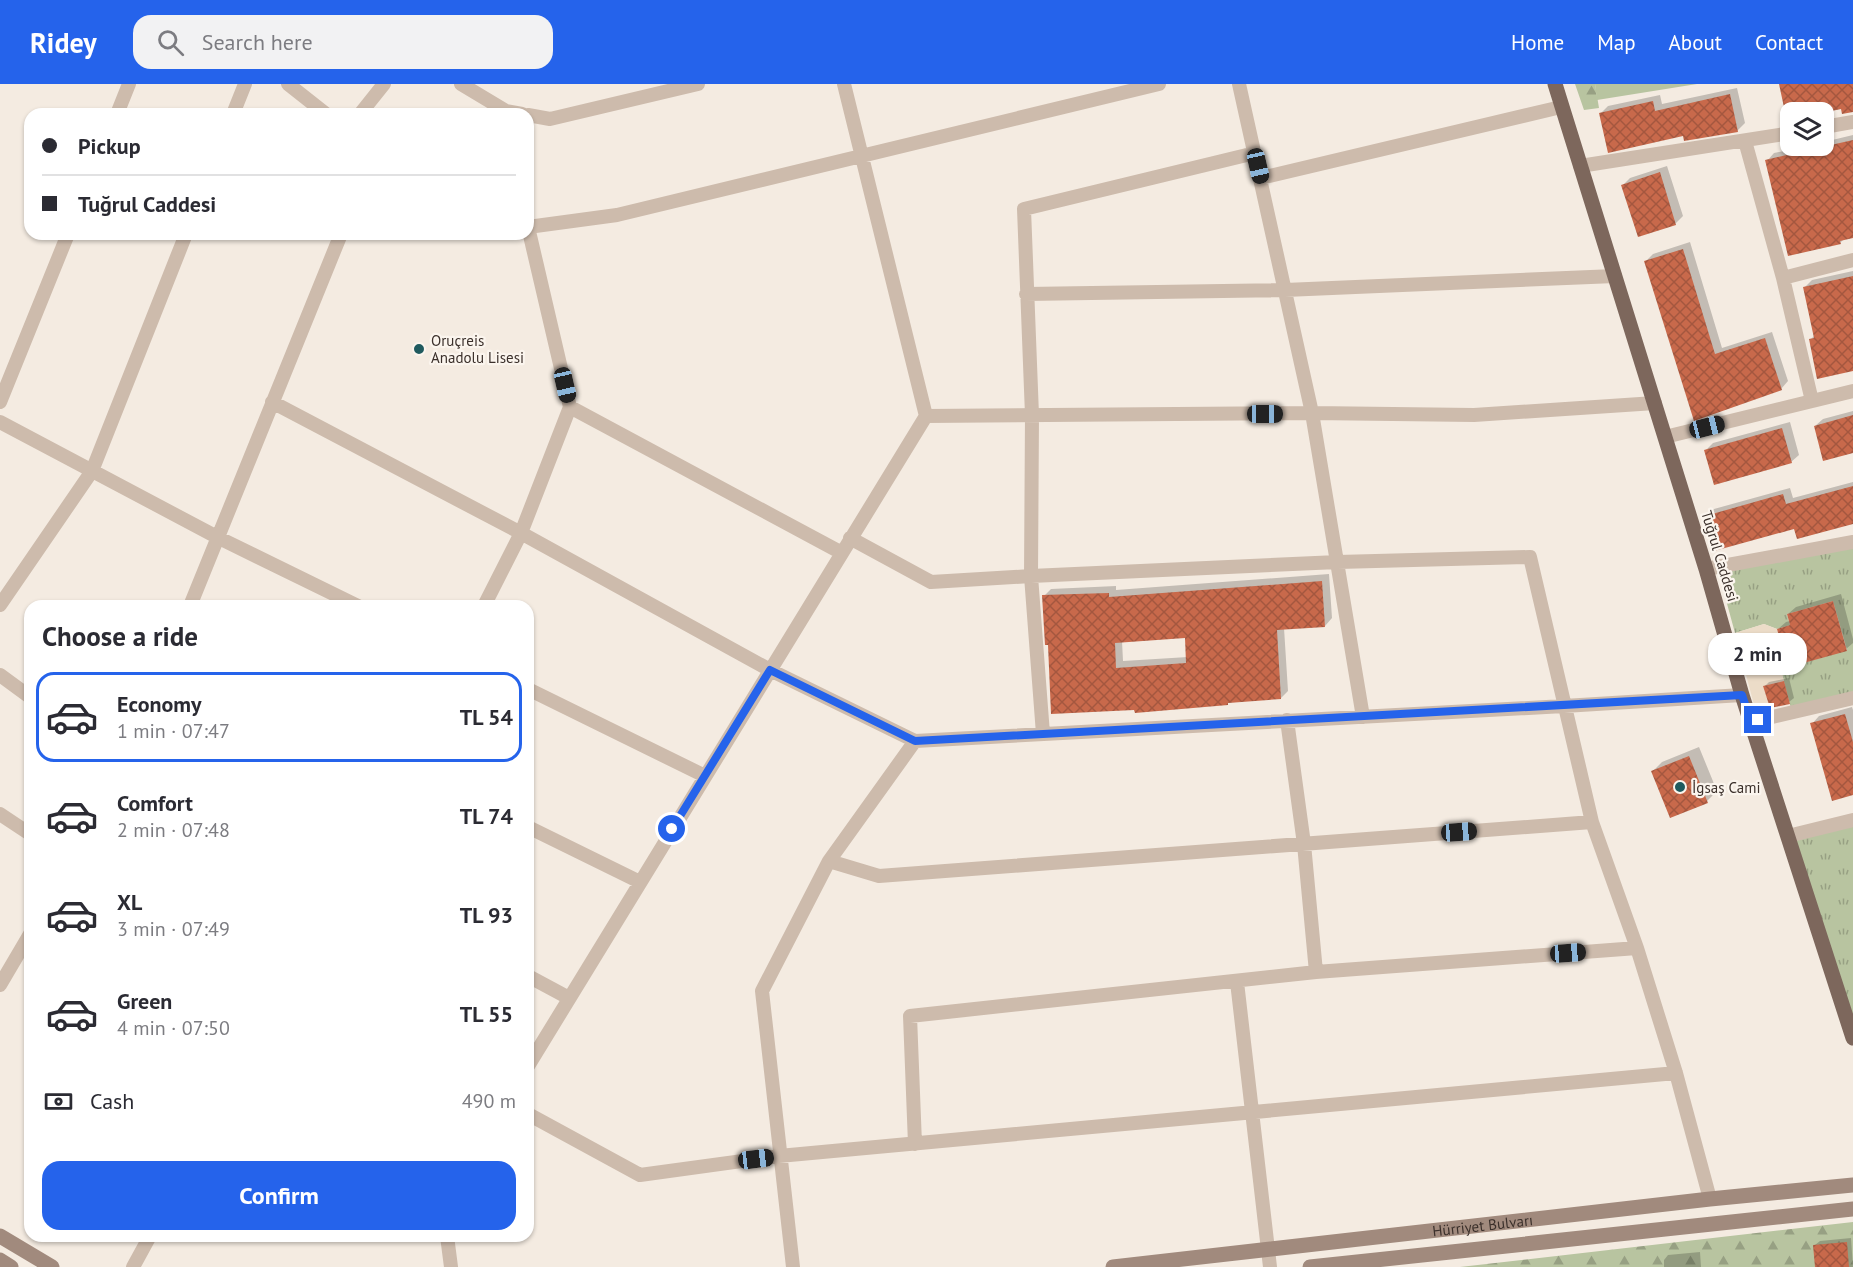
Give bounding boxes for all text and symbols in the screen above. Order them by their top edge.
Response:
search box [133,15,553,69]
text: Ridey [30,24,97,61]
icon: search [154,26,187,59]
text: Search here [202,28,313,56]
text: Home [1511,29,1564,56]
text: Map [1597,29,1636,56]
text: About [1669,29,1722,56]
text: Contact [1755,29,1823,56]
map controls [1780,102,1834,156]
button: layers [1780,102,1834,156]
text: Pickup [78,132,141,160]
car [1245,146,1271,186]
text: Tuğrul Caddesi [78,190,216,218]
place label: Oruçreis Anadolu Lisesi [431,331,524,367]
marker: Oruçreis Anadolu Lisesi [412,342,426,356]
car [552,365,578,405]
car [1247,405,1283,423]
car [1687,414,1727,440]
street label: Tuğrul Caddesi [1697,508,1743,604]
text: Choose a ride [42,619,198,653]
callout: 2 min [1708,633,1808,675]
text: 2 min [1733,641,1782,667]
icon: car [45,690,99,744]
text: Economy [117,690,201,718]
text: TL 54 [460,703,513,731]
route end [1744,706,1771,733]
text: 1 min · 07:47 [117,718,230,744]
place label: İgsaş Cami [1692,778,1760,797]
marker: İgsaş Cami [1673,780,1687,794]
icon: car [45,789,99,843]
text: Comfort [117,789,193,817]
text: TL 74 [460,802,513,830]
route start [658,815,685,842]
text: 2 min · 07:48 [117,817,230,843]
car [1440,822,1478,842]
icon: car [45,888,99,942]
text: XL [117,888,142,916]
text: TL 93 [460,901,513,929]
text: 3 min · 07:49 [117,916,230,942]
car [1549,943,1587,963]
icon: car [45,987,99,1041]
text: Green [117,987,172,1015]
text: TL 55 [460,1000,513,1028]
text: 4 min · 07:50 [117,1015,230,1041]
icon: cash [42,1085,75,1118]
text: Cash [90,1087,134,1115]
text: 490 m [462,1088,516,1114]
car [737,1148,775,1170]
button: Confirm [42,1161,516,1230]
street label: Hürriyet Bulvarı [1431,1210,1534,1240]

